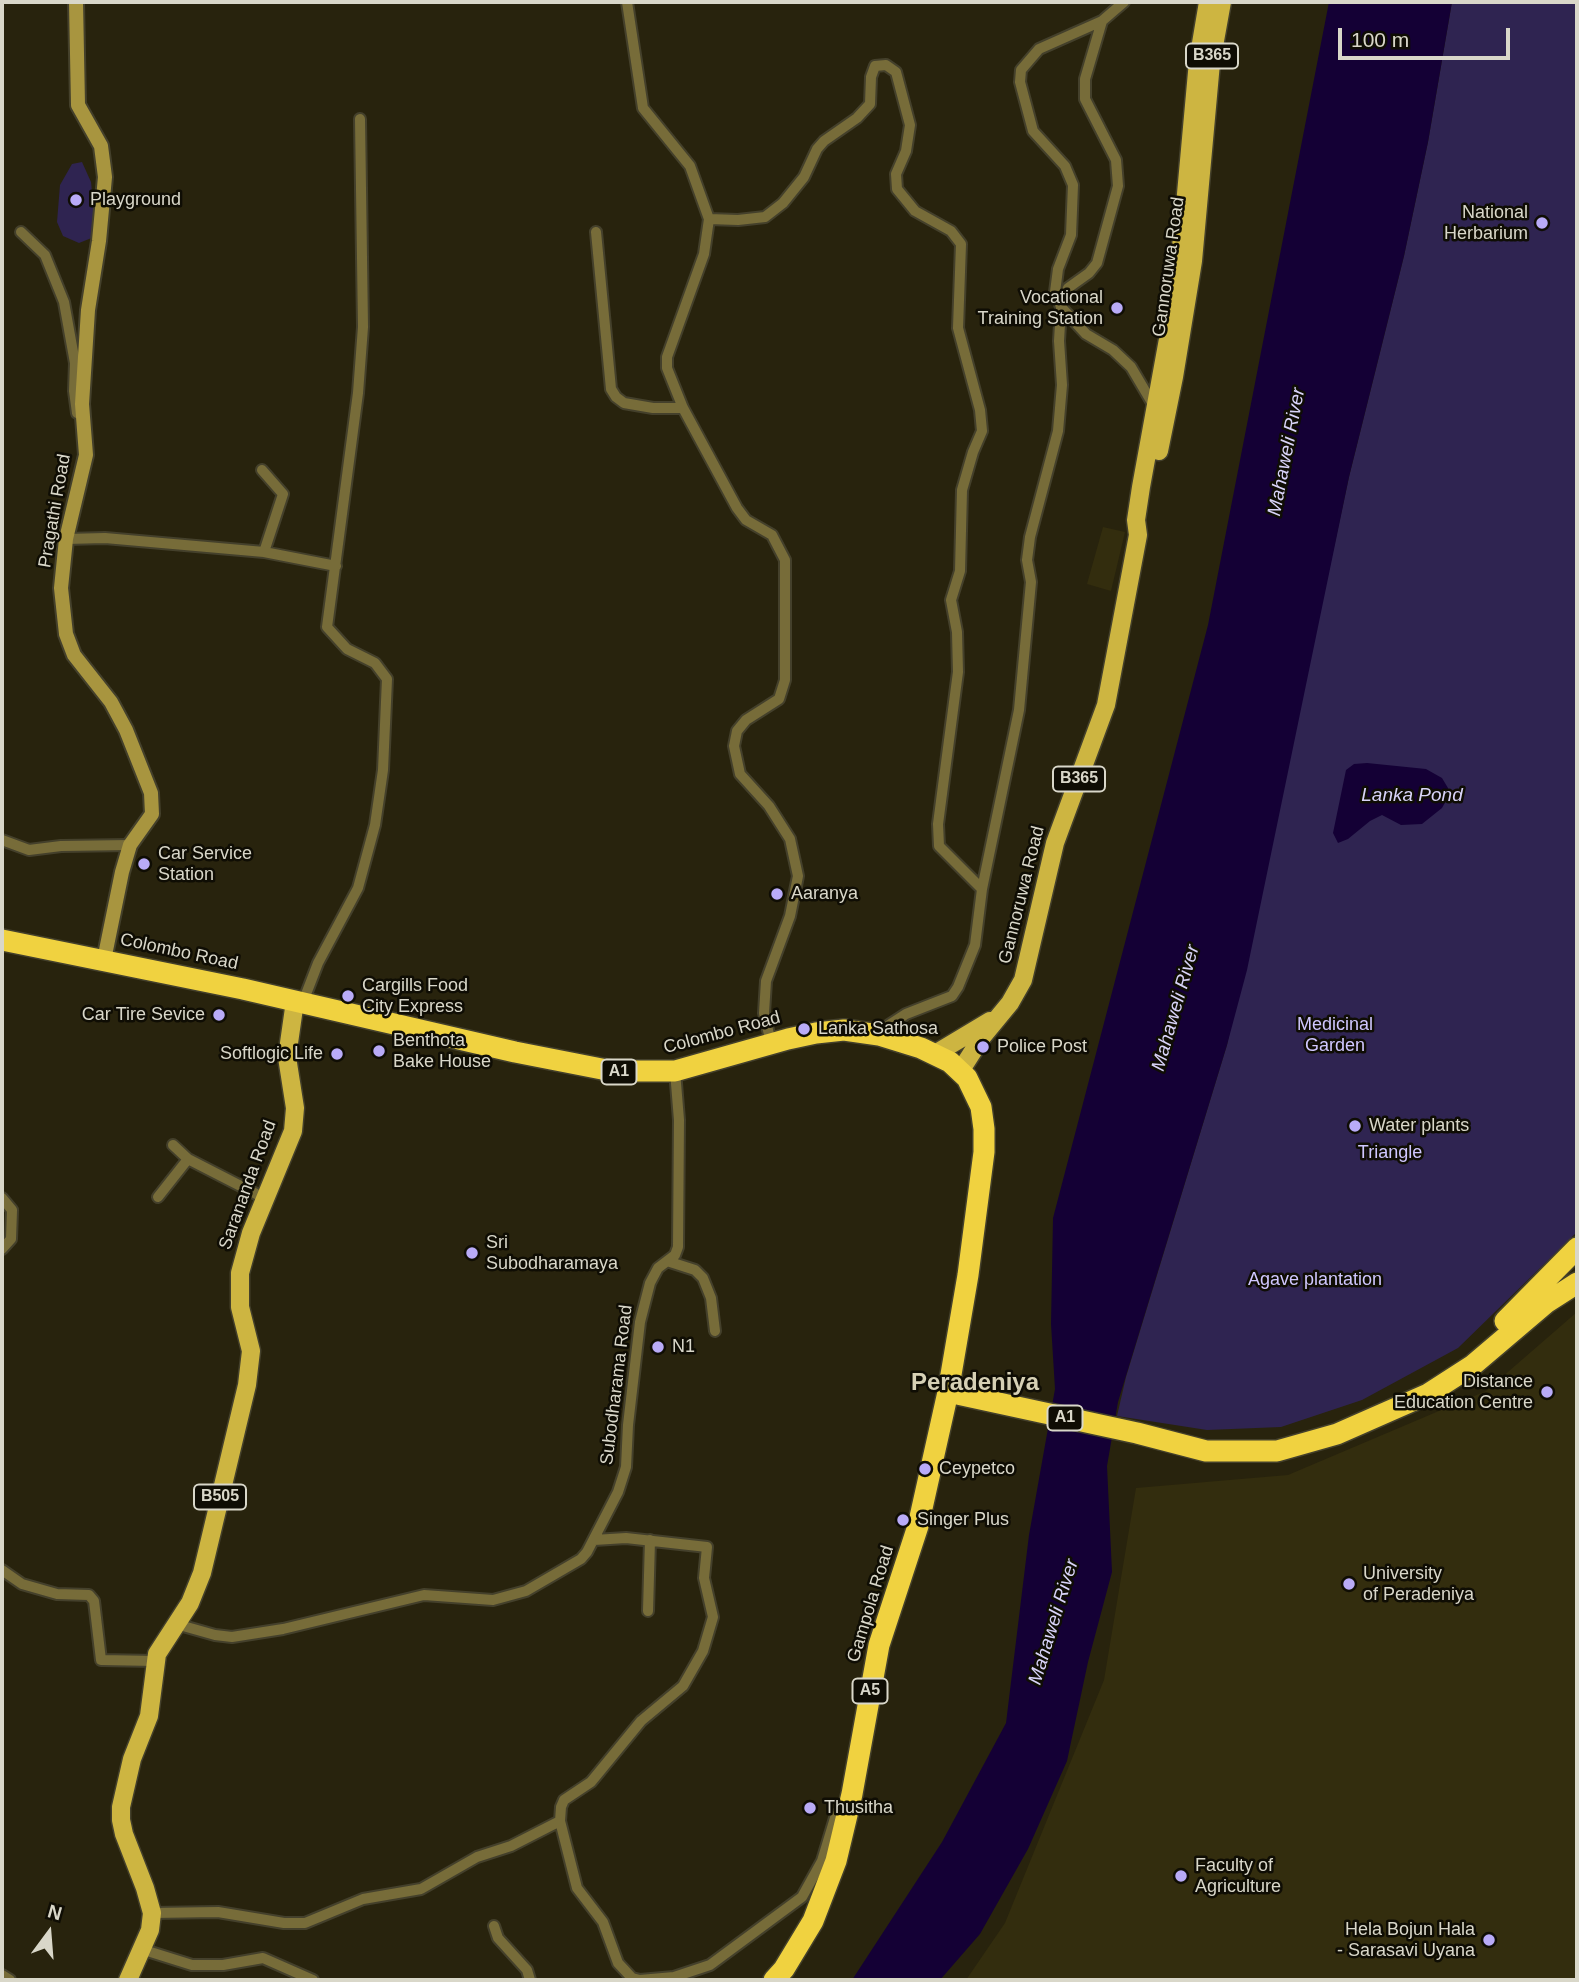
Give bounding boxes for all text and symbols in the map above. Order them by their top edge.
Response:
scale bar [1341,14,1512,58]
text: 100 m [1351,28,1409,51]
road number: B365 [1186,44,1238,68]
place label: Playground [90,189,181,211]
marker: Playground [68,192,84,208]
street label: Gannoruwa Road [1148,196,1190,338]
place label: National Herbarium [1444,202,1528,244]
marker: National Herbarium [1534,215,1550,231]
place label: Vocational Training Station [978,287,1103,330]
marker: Vocational Training Station [1109,300,1125,316]
water label: Mahaweli River [1263,386,1311,518]
street label: Pragathi Road [34,452,76,570]
road number: B365 [1053,766,1105,792]
water label: Lanka Pond [1361,785,1463,807]
street label: Gannoruwa Road [994,824,1050,966]
place label: Car Service Station [158,843,252,886]
marker: Car Service Station [136,856,152,872]
place label: Aaranya [791,883,858,905]
marker: Aaranya [769,886,785,902]
street label: Colombo Road [118,929,240,975]
water label: Mahaweli River [1147,942,1205,1074]
place label: Cargills Food City Express [362,975,468,1018]
marker: Cargills Food City Express [340,988,356,1004]
place label: Car Tire Sevice [82,1004,205,1026]
marker: Car Tire Sevice [211,1007,227,1023]
street label: Colombo Road [661,1007,783,1059]
park label: Medicinal Garden [1297,1014,1373,1056]
place label: Lanka Sathosa [818,1018,938,1040]
marker: Lanka Sathosa [796,1021,812,1037]
place label: Benthota Bake House [393,1030,491,1072]
place label: Police Post [997,1036,1087,1058]
marker: Police Post [975,1039,991,1055]
place label: Softlogic Life [220,1043,323,1065]
marker: Benthota Bake House [371,1043,387,1059]
marker: Softlogic Life [329,1046,345,1062]
road number: A1 [602,1060,636,1084]
place label: Water plants [1369,1115,1469,1137]
street label: Sarananda Road [215,1117,281,1253]
marker: Water plants [1347,1118,1363,1134]
park label: Triangle [1358,1142,1422,1164]
place label: Sri Subodharamaya [486,1232,618,1274]
marker: Sri Subodharamaya [464,1245,480,1261]
park label: Agave plantation [1248,1269,1382,1291]
street label: Subodharama Road [596,1304,638,1466]
place label: N1 [672,1336,695,1358]
marker: N1 [650,1339,666,1355]
district label: Peradeniya [911,1369,1039,1397]
place label: Distance Education Centre [1394,1371,1533,1414]
marker: Distance Education Centre [1539,1384,1555,1400]
road number: A1 [1048,1406,1082,1430]
place label: Ceypetco [939,1458,1015,1480]
marker: Ceypetco [917,1461,933,1477]
road number: B505 [194,1484,246,1510]
place label: Singer Plus [917,1509,1009,1531]
marker: Singer Plus [895,1512,911,1528]
street label: Gampola Road [843,1543,899,1665]
water label: Mahaweli River [1024,1557,1084,1687]
place label: University of Peradeniya [1363,1563,1474,1606]
marker: University of Peradeniya [1341,1576,1357,1592]
road number: A5 [852,1679,888,1704]
place label: Thusitha [824,1797,893,1819]
marker: Thusitha [802,1800,818,1816]
place label: Faculty of Agriculture [1195,1855,1281,1898]
marker: Faculty of Agriculture [1173,1868,1189,1884]
north arrow [14,1898,84,1968]
text: N [45,1900,64,1924]
place label: Hela Bojun Hala - Sarasavi Uyana [1337,1919,1475,1962]
marker: Hela Bojun Hala - Sarasavi Uyana [1481,1932,1497,1948]

